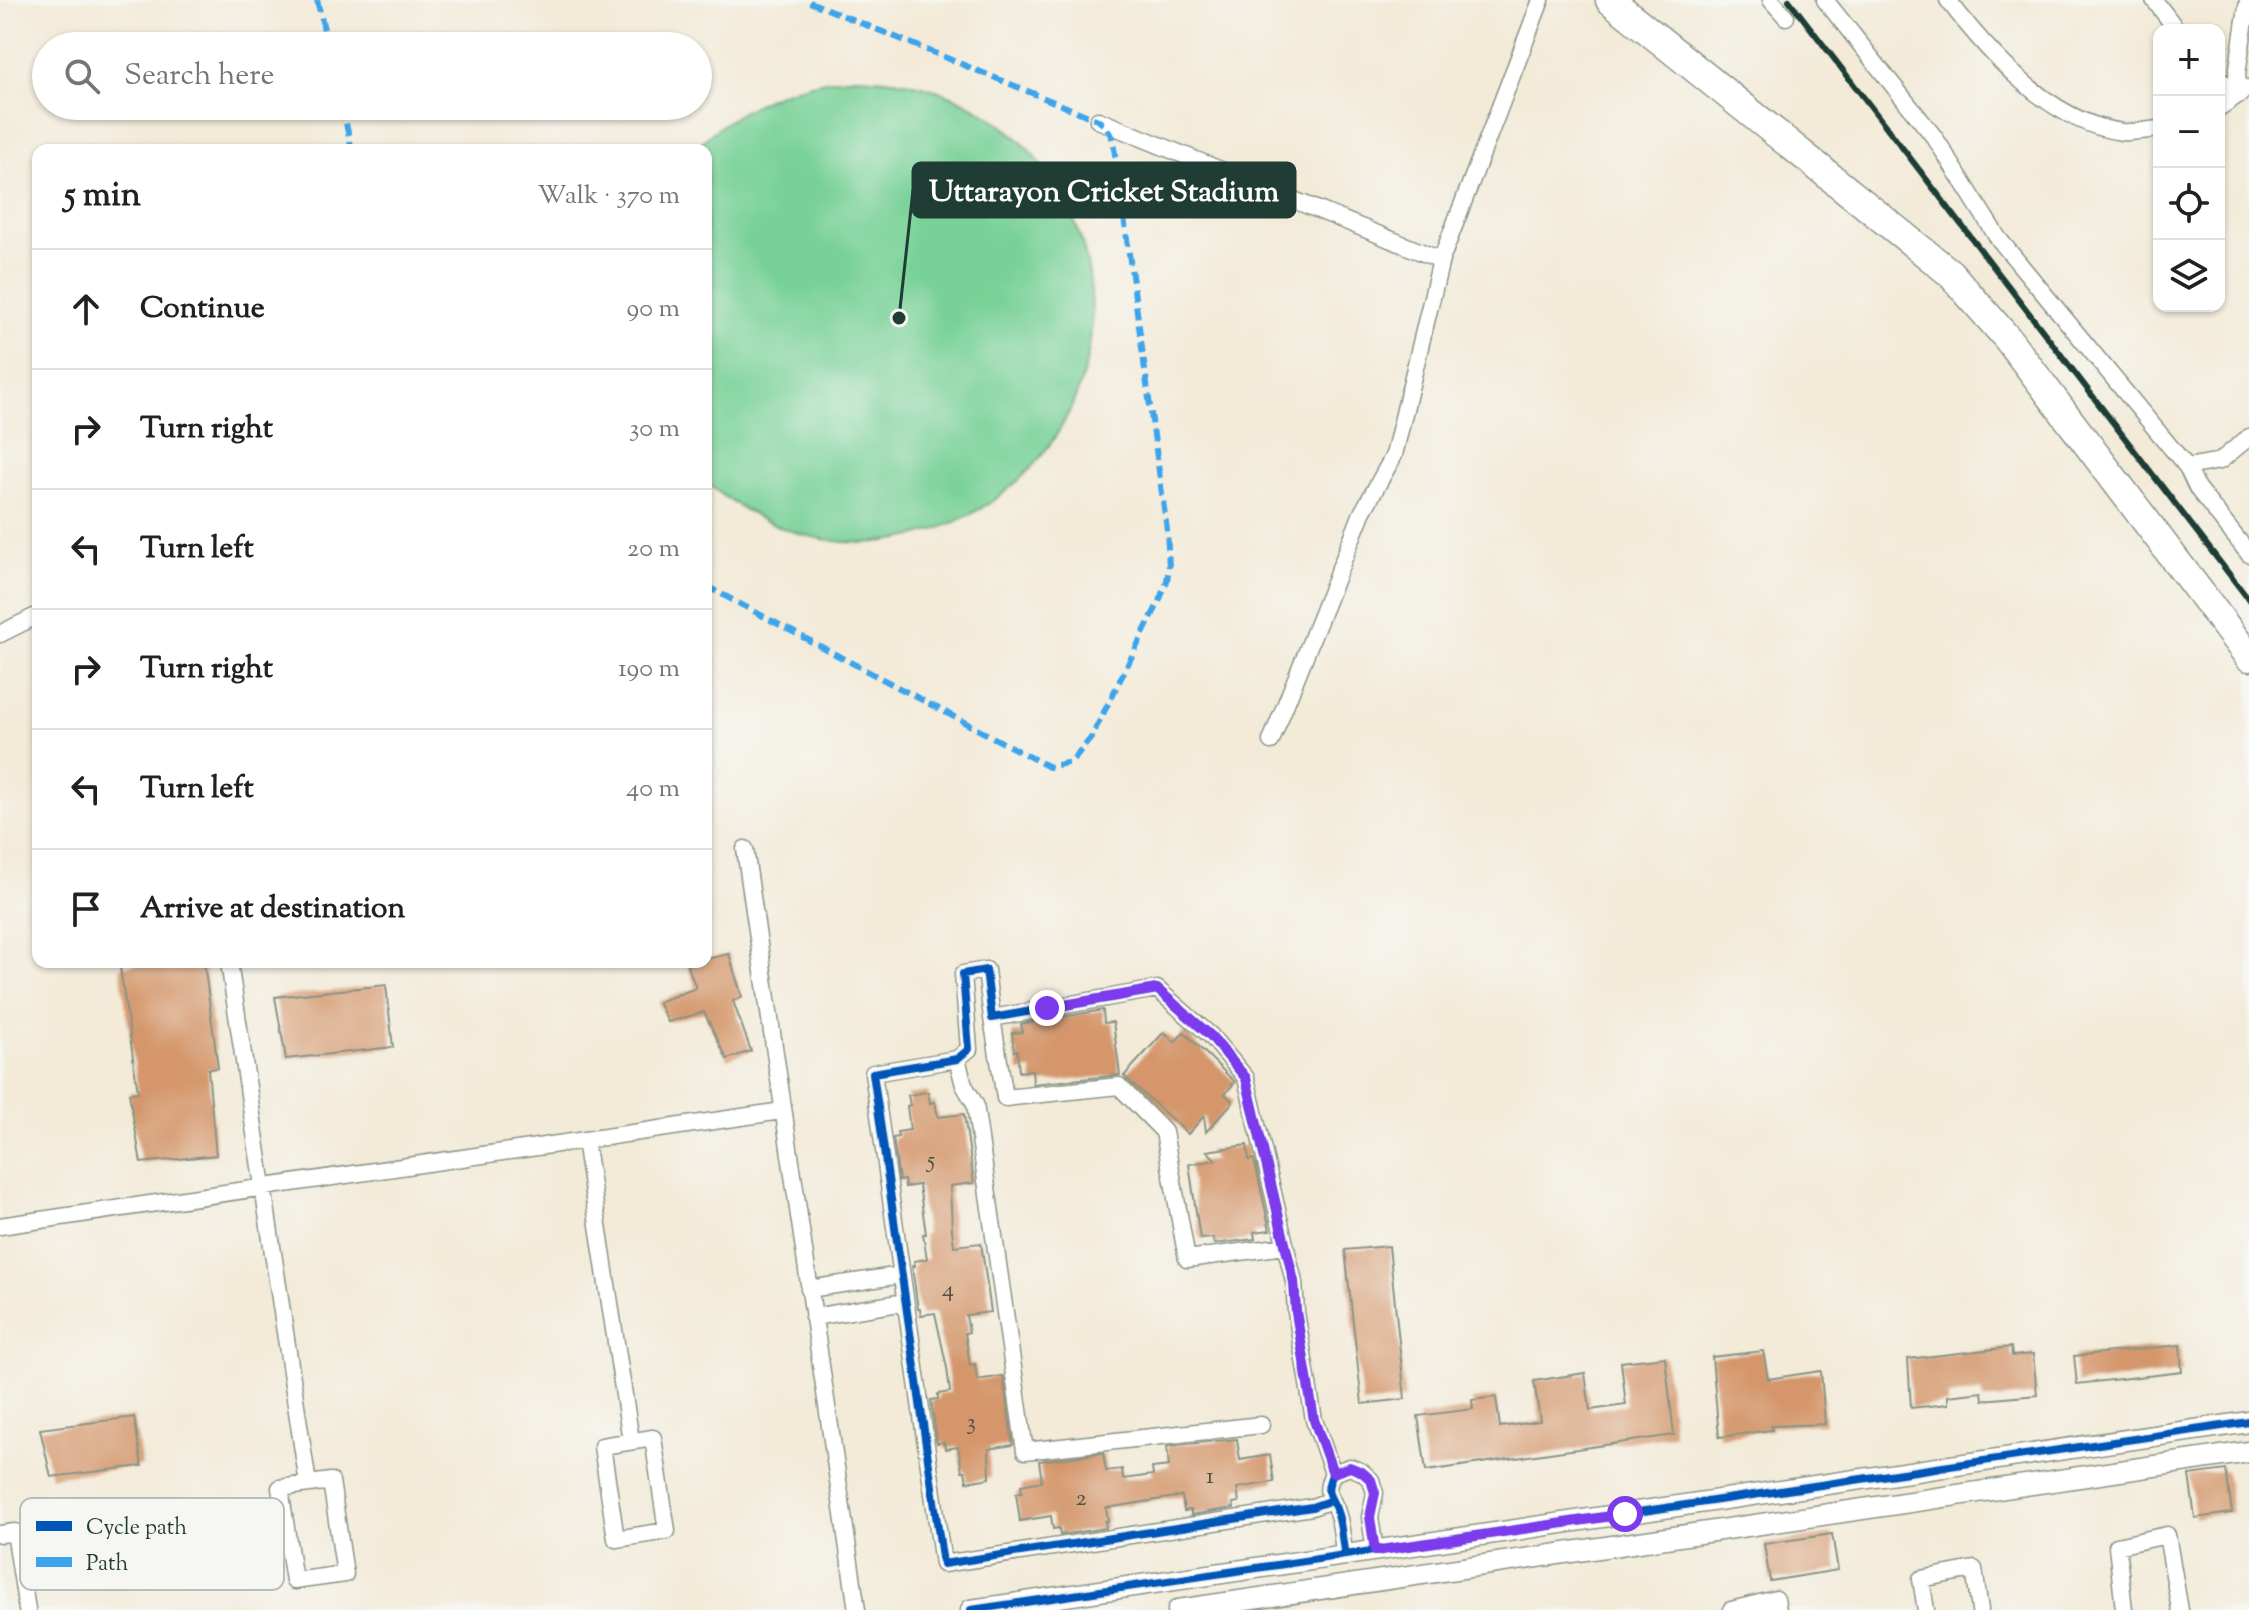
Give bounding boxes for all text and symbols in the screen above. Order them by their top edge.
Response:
map controls [2153,24,2225,312]
button: + [2153,24,2225,96]
search box [32,32,712,120]
icon: search [60,54,104,98]
text: Search here [124,55,274,98]
button: − [2153,96,2225,168]
callout: Uttarayon Cricket Stadium [913,163,1295,217]
button: locate [2153,168,2225,240]
text: 5 min [64,172,141,221]
text: Uttarayon Cricket Stadium [929,172,1279,215]
text: Walk · 370 m [538,178,680,215]
button: layers [2153,240,2225,312]
icon: ahead [64,287,108,331]
text: Continue [140,288,265,331]
text: 90 m [627,291,680,328]
icon: right [64,407,108,451]
text: Turn right [140,408,273,451]
text: 30 m [629,411,680,448]
icon: left [64,527,108,571]
text: Turn left [140,528,254,571]
text: 20 m [627,531,680,568]
icon: right [64,647,108,691]
text: Turn right [140,648,273,691]
text: 190 m [618,651,680,688]
icon: left [64,767,108,811]
text: Turn left [140,768,254,811]
text: 40 m [626,771,680,808]
icon: arrive [64,887,108,931]
text: Arrive at destination [140,888,405,931]
route end [1029,990,1065,1026]
house number: 5 [925,1144,935,1178]
house number: 4 [942,1273,954,1307]
house number: 3 [966,1406,976,1440]
house number: 1 [1206,1460,1214,1494]
house number: 2 [1075,1482,1087,1516]
route start [1607,1496,1643,1532]
legend [20,1498,284,1590]
text: Cycle path [86,1513,187,1545]
text: Path [86,1549,129,1581]

